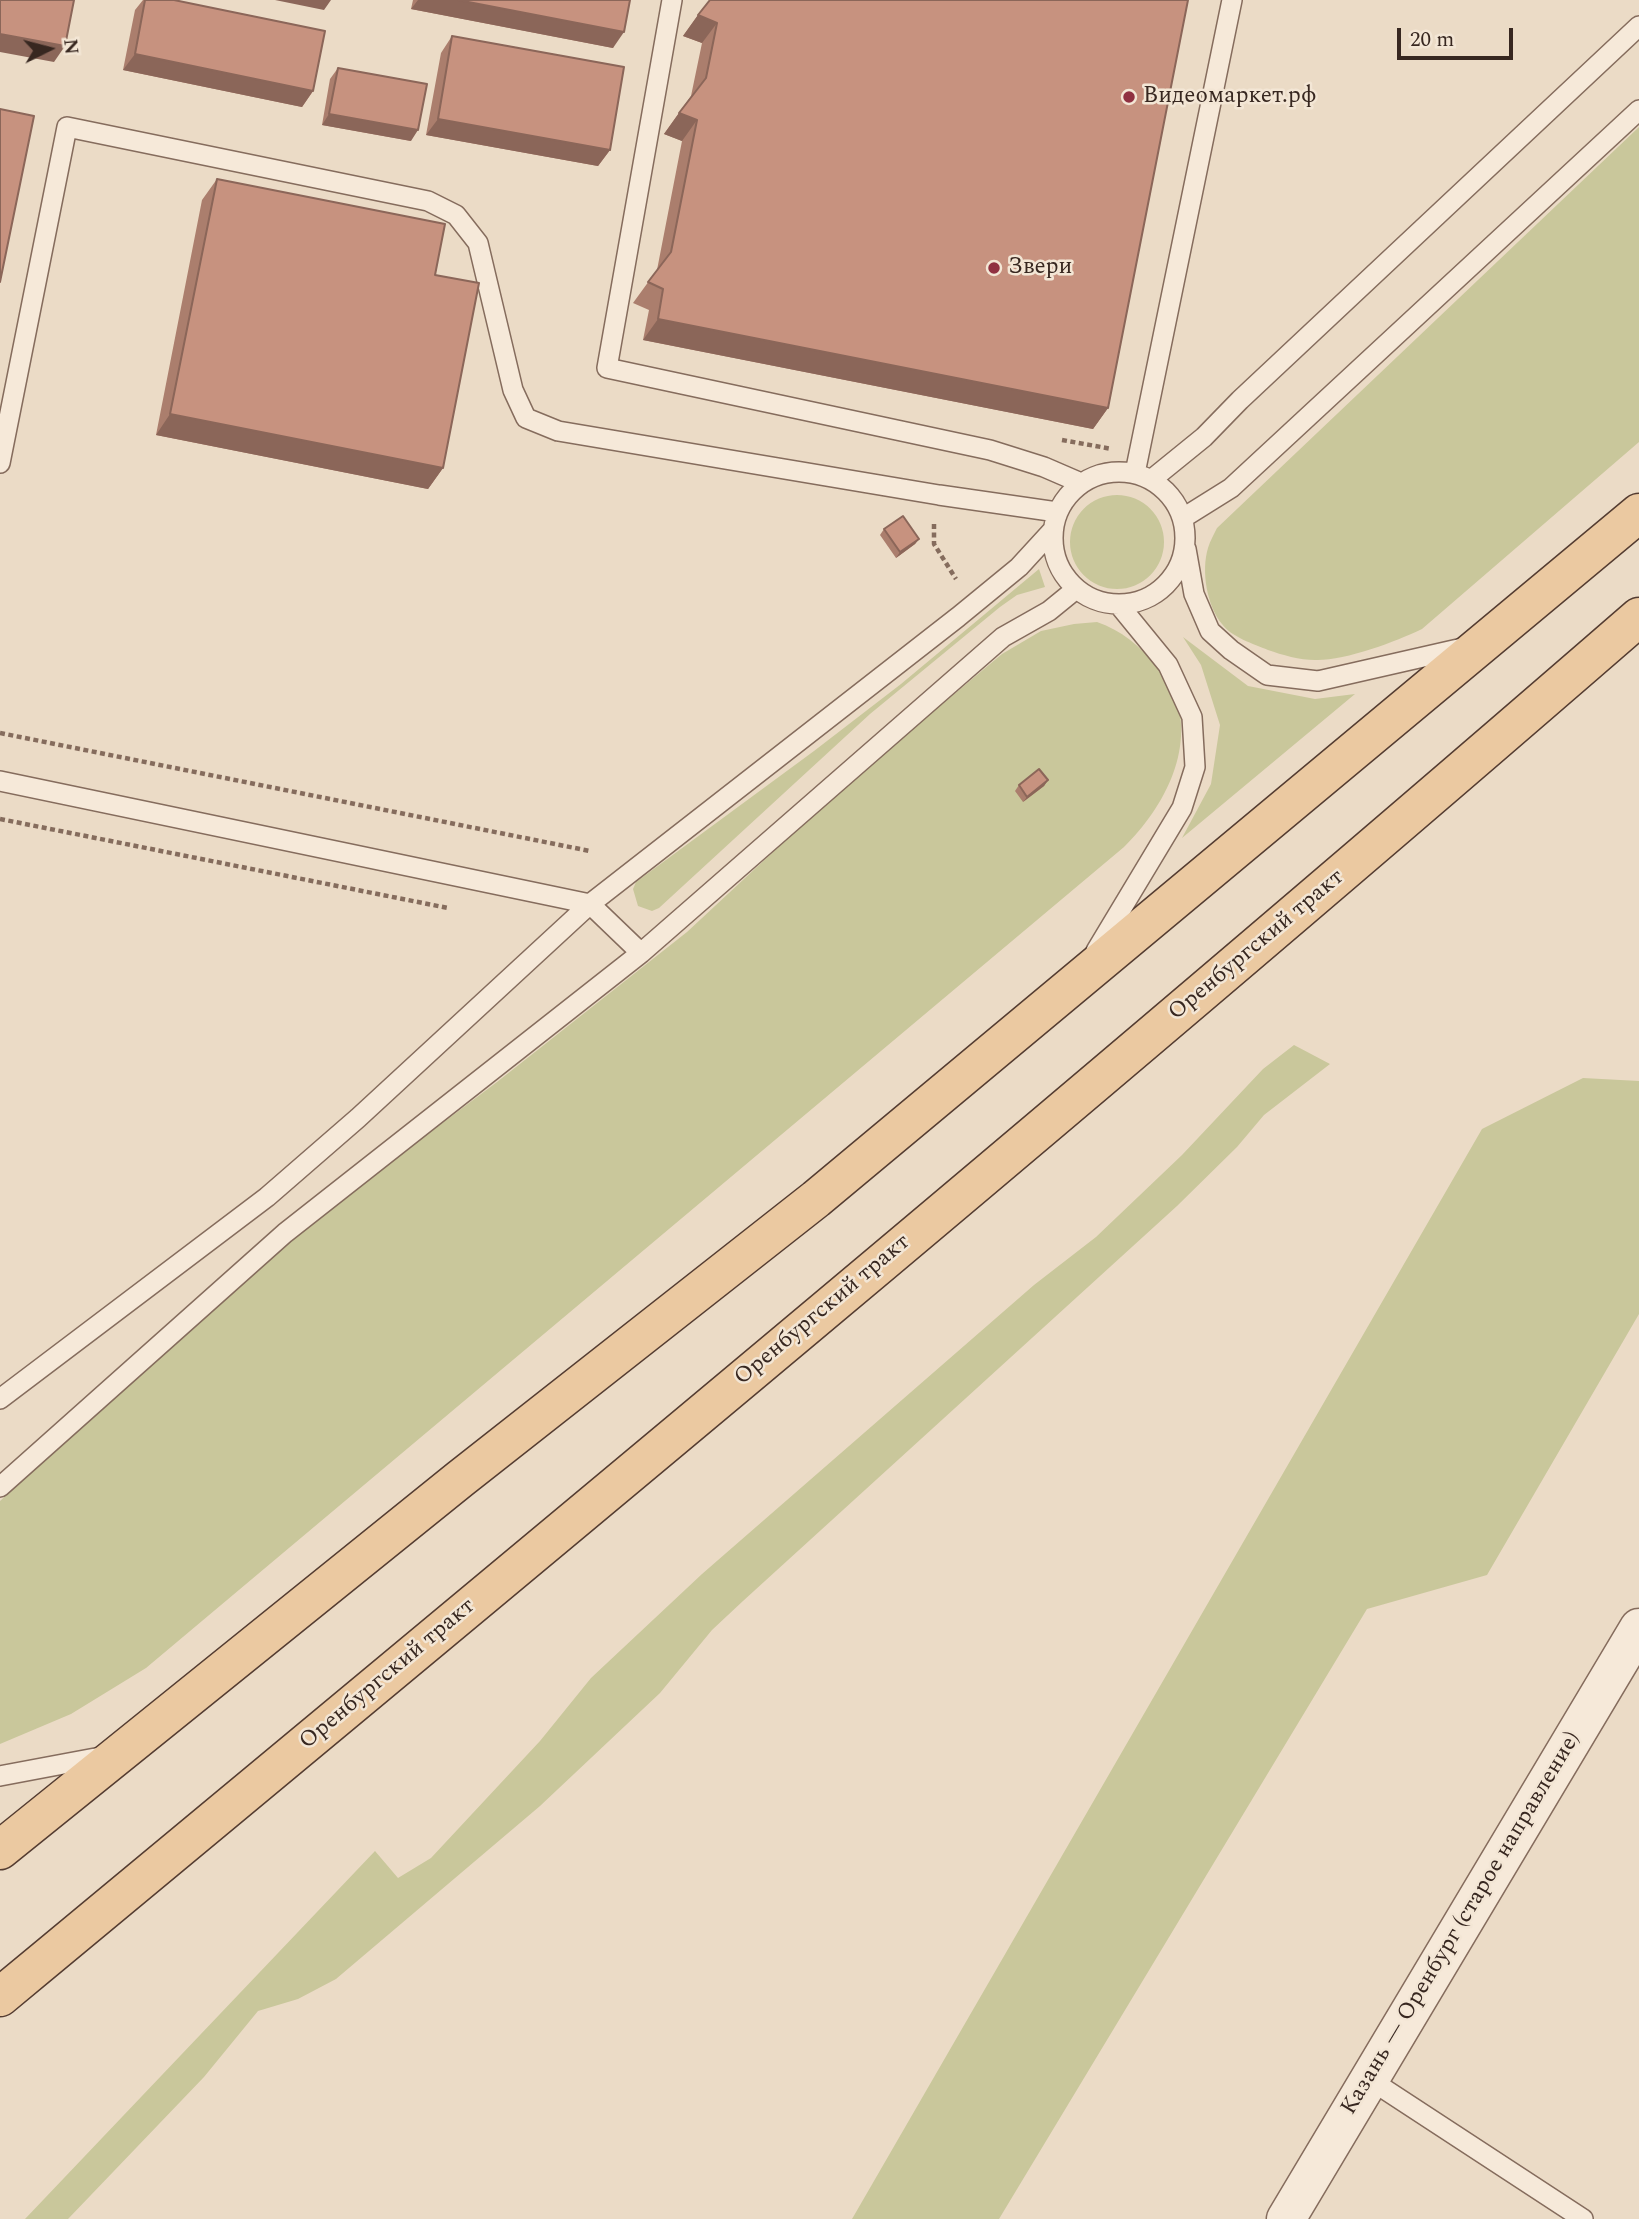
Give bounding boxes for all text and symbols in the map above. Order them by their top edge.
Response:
north arrow [14,14,84,84]
scale bar [1401,14,1516,58]
text: 20 m [1410,24,1454,56]
text: N [55,38,86,56]
place label: Видеомаркет.рф [1143,83,1317,111]
marker: Видеомаркет.рф [1121,89,1137,105]
place label: Звери [1008,254,1072,282]
marker: Звери [986,260,1002,276]
street label: Оренбургский тракт [1164,865,1350,1027]
street label: Оренбургский тракт [730,1230,916,1392]
street label: Оренбургский тракт [295,1594,481,1756]
street label: Казань — Оренбург (старое направление) [1336,1728,1588,2120]

